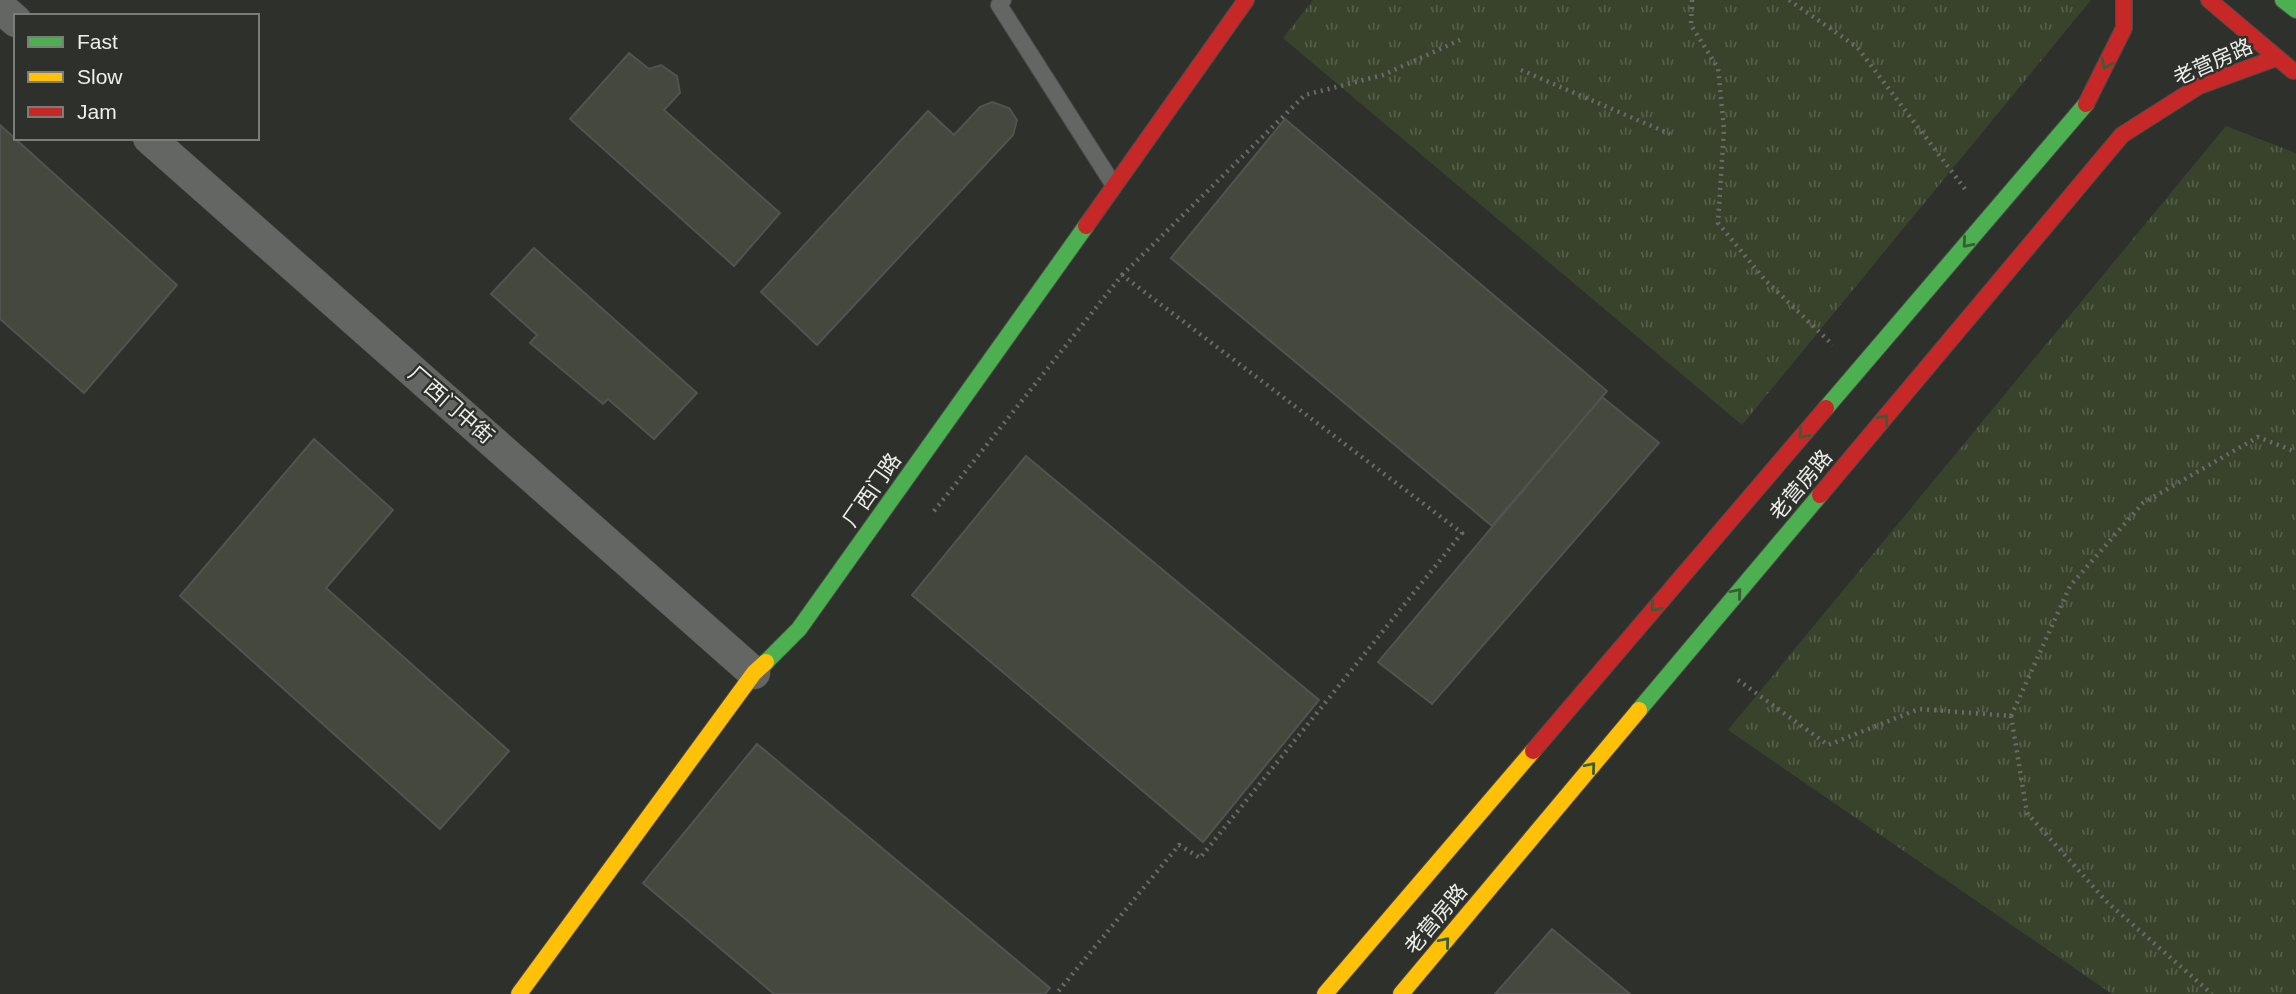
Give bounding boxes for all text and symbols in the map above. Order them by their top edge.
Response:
legend [14,14,259,140]
text: Fast [77,30,118,53]
street label: 老营房路 [2170,34,2256,89]
one-way arrow [2100,57,2114,69]
text: Slow [77,65,123,88]
text: Jam [77,100,117,123]
one-way arrow [1963,235,1975,248]
street label: 厂西门中街 [404,362,498,448]
one-way arrow [1875,414,1888,427]
one-way arrow [1799,426,1811,439]
street label: 老营房路 [1765,445,1836,524]
street label: 厂西门路 [838,449,905,531]
one-way arrow [1729,589,1741,602]
one-way arrow [1651,599,1663,612]
one-way arrow [1583,763,1595,776]
street label: 老营房路 [1400,879,1471,958]
one-way arrow [1437,937,1449,950]

